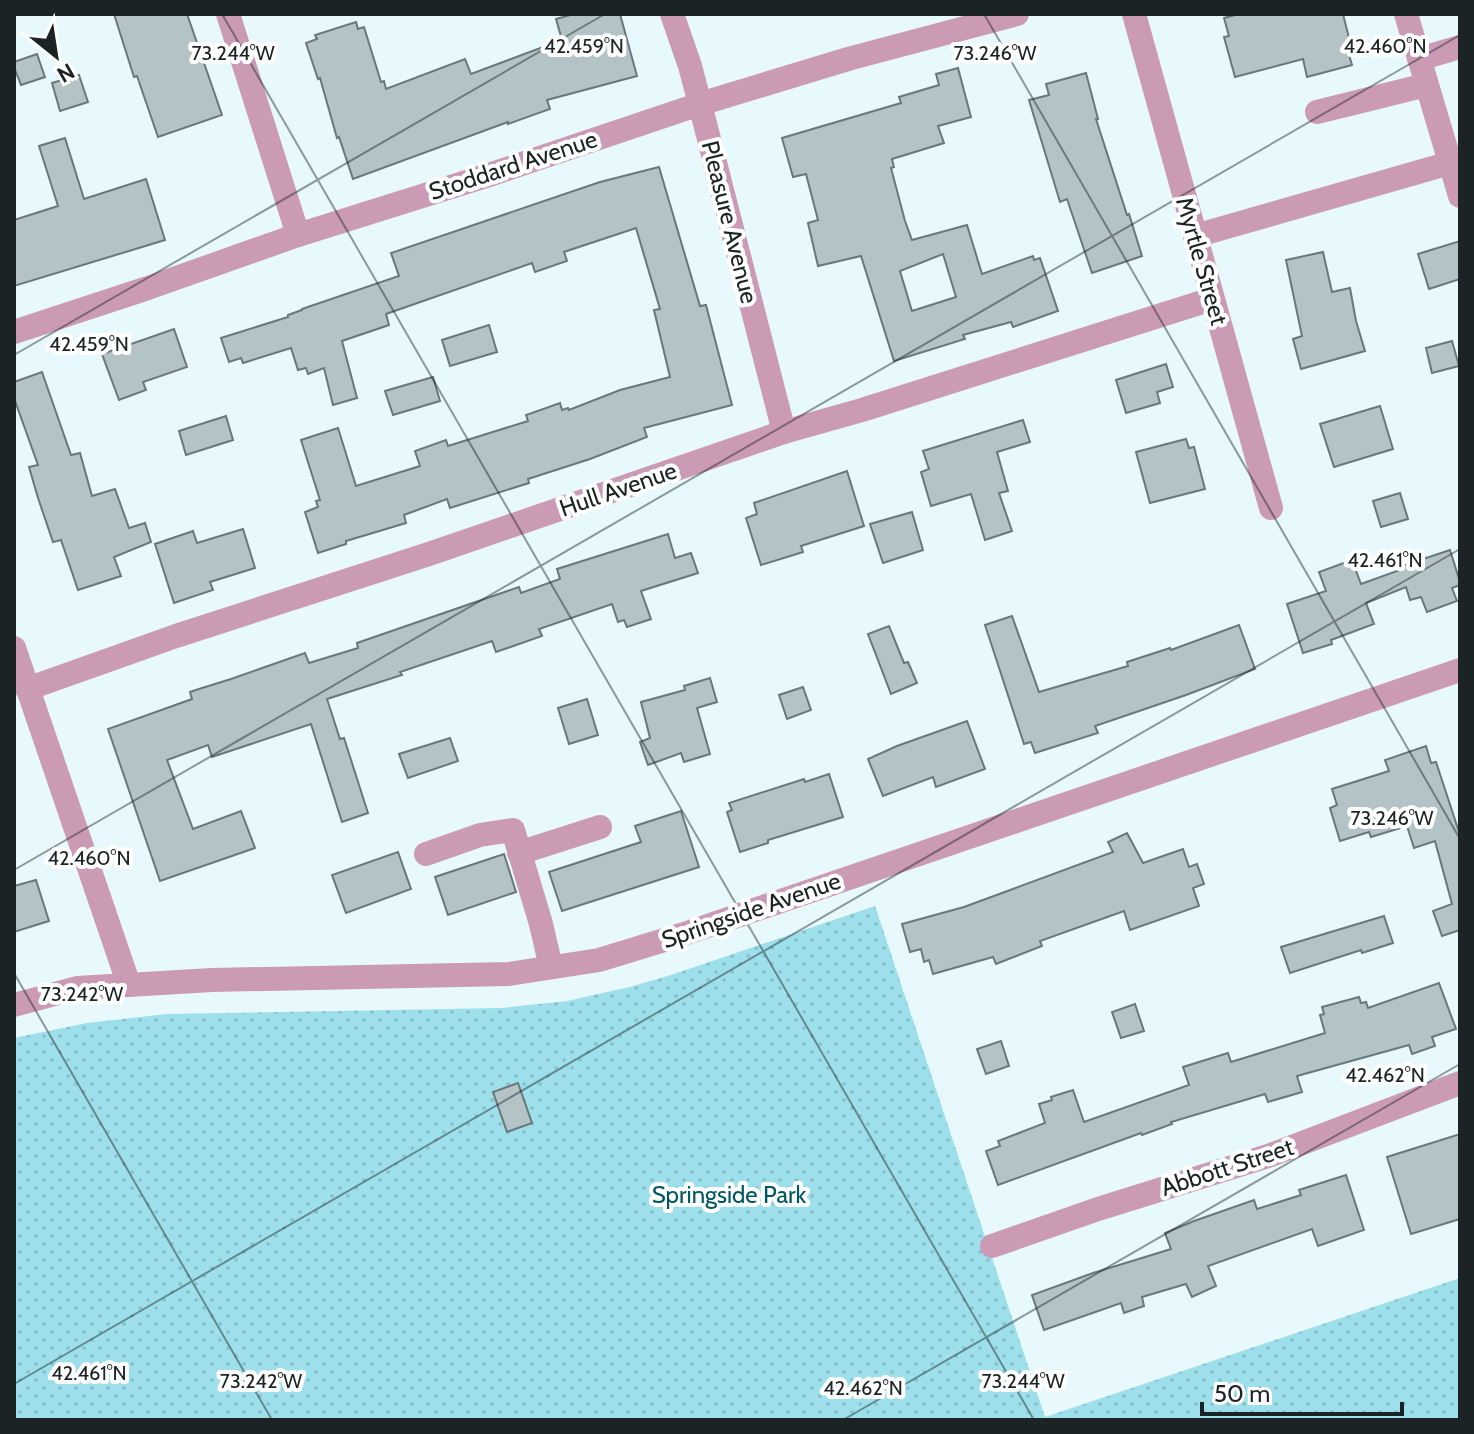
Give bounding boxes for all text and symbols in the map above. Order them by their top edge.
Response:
north arrow [16,16,96,96]
text: 42.459°N [544,34,624,58]
text: 42.460°N [1344,34,1426,58]
text: 73.244°W [191,41,275,65]
text: 73.246°W [954,41,1037,65]
text: N [52,57,79,88]
street label: Stoddard Avenue [425,124,601,206]
street label: Pleasure Avenue [696,138,764,306]
street label: Myrtle Street [1170,194,1234,328]
text: 42.459°N [49,332,129,356]
street label: Hull Avenue [556,455,680,523]
text: 42.461°N [1347,548,1423,572]
text: 73.246°W [1351,806,1434,830]
text: 42.460°N [48,846,130,870]
street label: Springside Avenue [658,866,844,954]
text: 73.242°W [41,982,123,1006]
text: 42.462°N [1345,1063,1425,1087]
street label: Abbott Street [1157,1132,1297,1202]
park label: Springside Park [652,1180,807,1209]
text: 42.461°N [51,1361,127,1385]
scale bar [1202,1366,1402,1416]
text: 73.242°W [220,1369,302,1393]
text: 73.244°W [981,1369,1065,1393]
text: 42.462°N [823,1376,903,1400]
text: 50 m [1214,1379,1270,1408]

